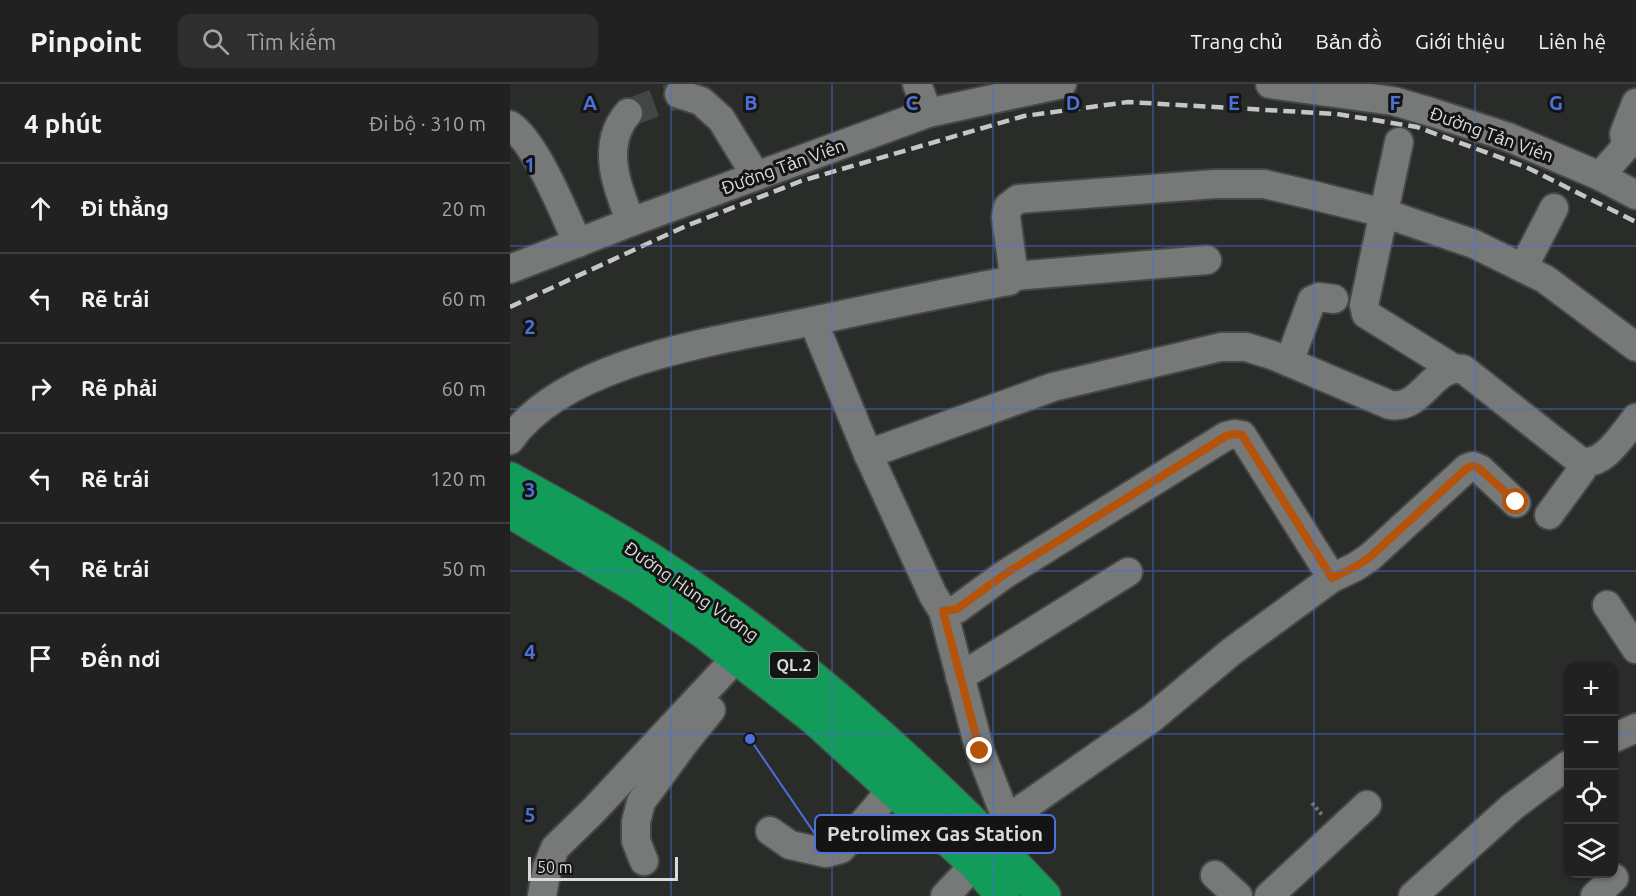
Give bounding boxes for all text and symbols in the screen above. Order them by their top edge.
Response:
search box [178,14,598,68]
icon: search [199,25,232,58]
text: Pinpoint [30,26,142,57]
text: Tìm kiếm [247,29,336,54]
text: Trang chủ [1191,29,1283,53]
text: Bản đồ [1316,29,1382,53]
text: Giới thiệu [1415,29,1505,53]
text: Liên hệ [1538,29,1606,53]
text: A [583,91,597,114]
text: B [744,91,758,114]
text: C [906,91,919,114]
text: D [1066,91,1080,114]
text: E [1228,91,1240,114]
text: F [1389,91,1401,114]
text: G [1549,91,1563,114]
street label: Đường Tản Viên [1428,102,1556,166]
text: 4 phút [24,109,102,138]
text: Đi bộ · 310 m [369,112,486,135]
street label: Đường Tản Viên [719,134,847,198]
text: 1 [524,153,536,176]
icon: ahead [24,192,57,225]
text: Đi thẳng [81,195,169,220]
text: 20 m [442,197,486,220]
icon: left [24,282,57,315]
text: Rẽ trái [81,286,149,311]
text: 60 m [442,287,486,310]
text: 2 [524,315,536,338]
icon: right [24,372,57,405]
text: Rẽ phải [81,375,157,400]
text: 60 m [442,377,486,400]
icon: left [24,462,57,495]
text: Rẽ trái [81,466,149,491]
text: 120 m [430,467,486,490]
text: 3 [524,478,536,501]
route start [1502,488,1528,514]
street label: Đường Hùng Vương [621,537,763,645]
icon: left [24,552,57,585]
text: Rẽ trái [81,556,149,581]
text: 50 m [442,557,486,580]
text: 4 [524,640,536,663]
icon: arrive [24,642,57,675]
text: Đến nơi [81,646,160,671]
road number: QL.2 [770,652,818,678]
map controls [1564,662,1618,878]
button: + [1564,662,1618,716]
button: − [1564,716,1618,770]
route end [966,737,992,763]
button: locate [1564,770,1618,824]
text: 5 [524,803,536,826]
callout: Petrolimex Gas Station [815,815,1055,853]
text: Petrolimex Gas Station [827,822,1043,845]
button: layers [1564,824,1618,878]
scale bar [528,854,678,882]
text: 50 m [537,858,573,876]

